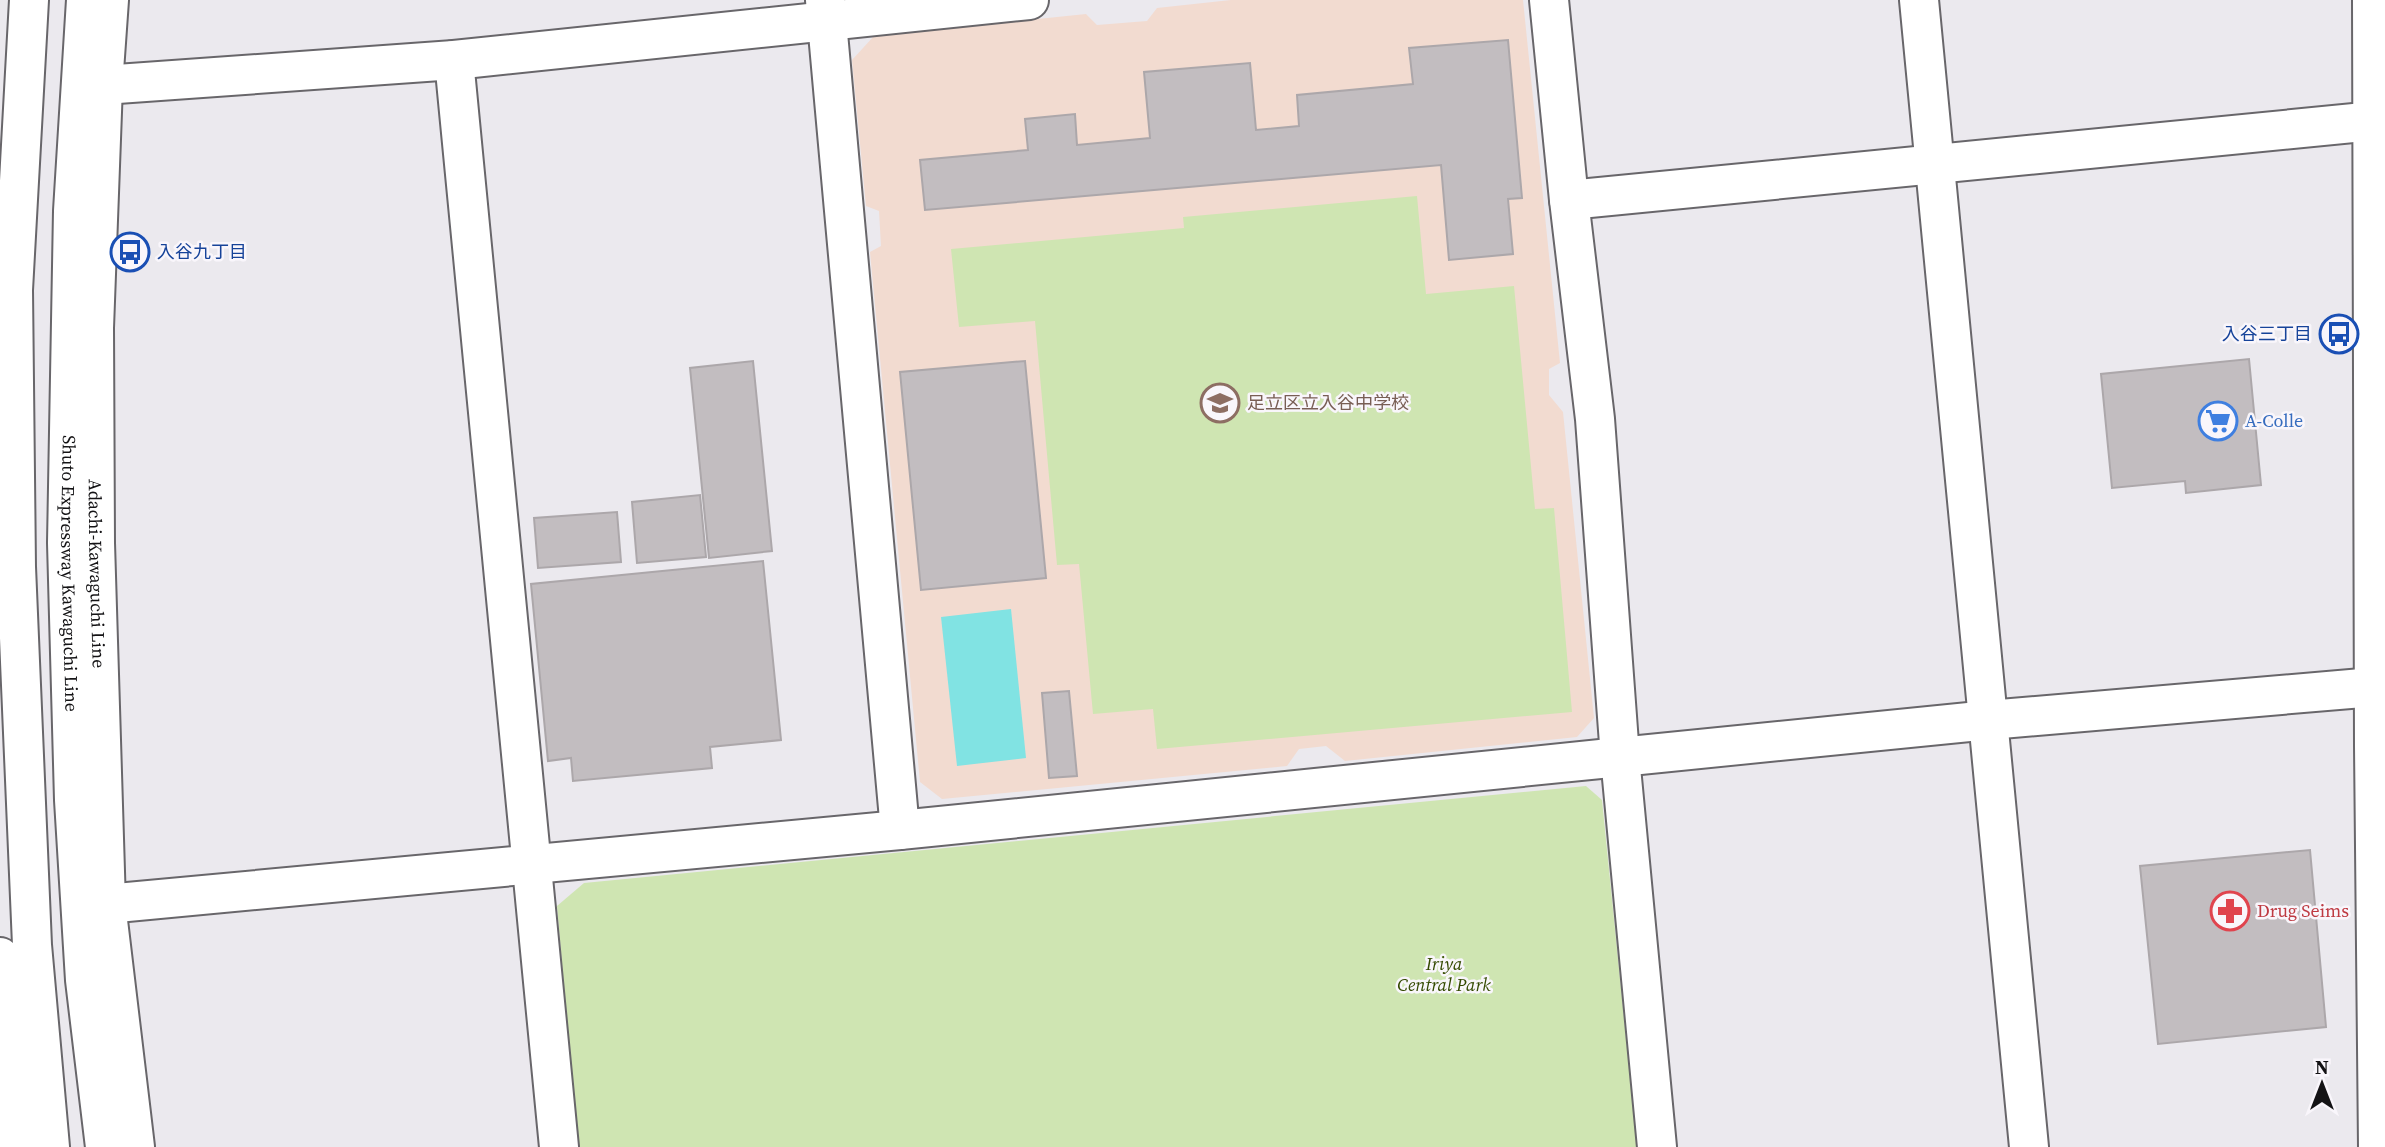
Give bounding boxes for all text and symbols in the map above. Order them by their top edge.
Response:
bus stop icon: 入谷九丁目 [109,231,151,273]
place label: 入谷九丁目 [157,239,247,264]
bus stop icon: 入谷三丁目 [2318,313,2360,355]
place label: 入谷三丁目 [2222,321,2312,346]
school or university icon: 足立区立入谷中学校 [1199,382,1241,424]
place label: 足立区立入谷中学校 [1247,390,1409,415]
supermarket icon: A-Colle [2197,400,2239,442]
place label: A-Colle [2245,408,2303,433]
street label: Shuto Expressway Kawaguchi Line [55,435,85,712]
street label: Adachi-Kawaguchi Line [83,479,112,669]
pharmacy icon: Drug Seims [2209,890,2251,932]
place label: Drug Seims [2257,898,2349,923]
park label: Iriya Central Park [1397,951,1491,997]
north arrow [2287,1049,2357,1119]
text: N [2315,1054,2329,1080]

